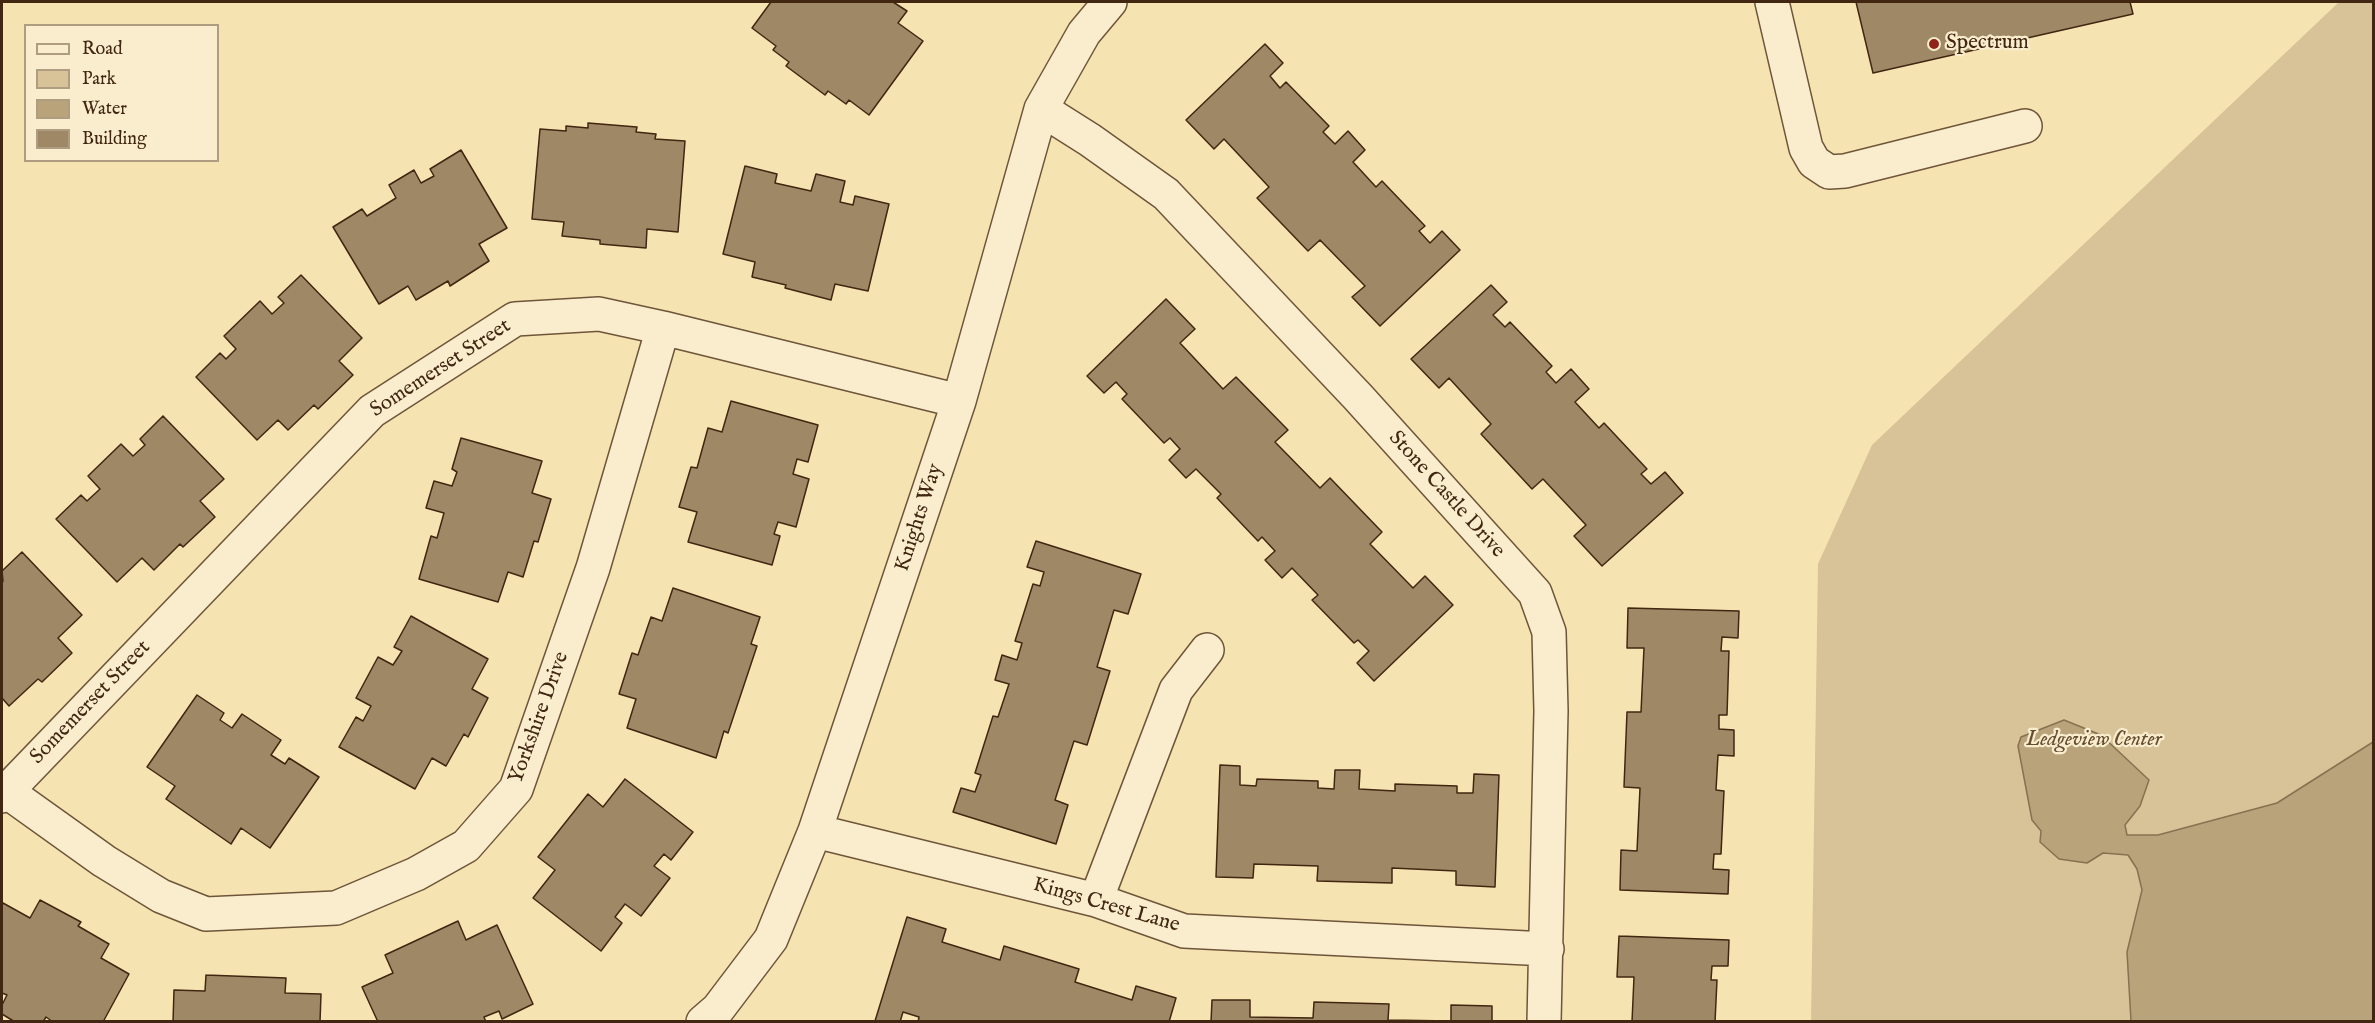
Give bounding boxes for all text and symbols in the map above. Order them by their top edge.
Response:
legend [24,24,219,162]
place label: Spectrum [1946,31,2029,57]
marker: Spectrum [1927,37,1941,51]
text: Road [82,38,123,61]
text: Park [82,68,116,91]
text: Water [82,98,127,121]
text: Building [82,128,147,151]
street label: Somemerset Street [366,314,516,424]
street label: Stone Castle Drive [1382,426,1510,564]
street label: Knights Way [891,461,949,575]
street label: Somemerset Street [26,636,156,770]
street label: Yorkshire Drive [505,649,575,787]
park label: Ledgeview Center [2026,728,2162,754]
street label: Kings Crest Lane [1030,873,1182,939]

